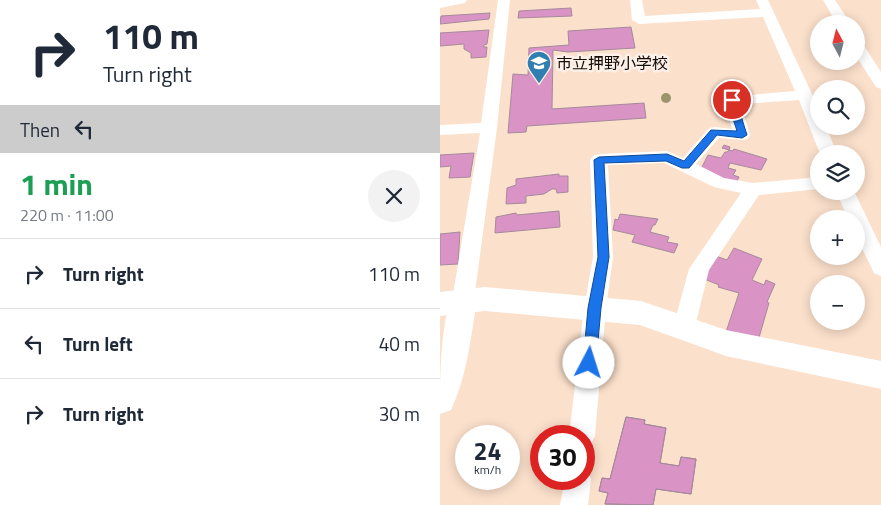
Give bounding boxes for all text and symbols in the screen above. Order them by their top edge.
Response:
text: 110 m [103,9,199,63]
north arrow [810,15,865,70]
map controls [810,15,865,330]
icon: right [20,20,85,85]
school or university icon: 市立押野小学校 [526,50,552,84]
place label: 市立押野小学校 [556,51,668,75]
text: Turn right [103,57,192,91]
pin [711,79,753,121]
button: search [810,80,865,135]
icon: arrive [718,86,746,114]
text: Then [20,115,60,144]
icon: left [70,115,98,143]
button: layers [810,145,865,200]
text: 1 min [20,161,93,207]
button: close [368,170,420,222]
text: 220 m · 11:00 [20,203,114,227]
button: + [810,210,865,265]
text: Turn right [63,259,144,288]
text: 110 m [368,259,420,288]
icon: right [20,260,48,288]
button: − [810,275,865,330]
text: Turn left [63,329,133,358]
text: 40 m [379,329,420,358]
icon: left [20,330,48,358]
position arrow [562,336,614,388]
text: Turn right [63,399,144,428]
text: 30 m [379,399,420,428]
icon: right [20,400,48,428]
speed limit sign: 30 [530,425,595,490]
text: 24 [473,432,502,470]
text: km/h [474,460,501,479]

